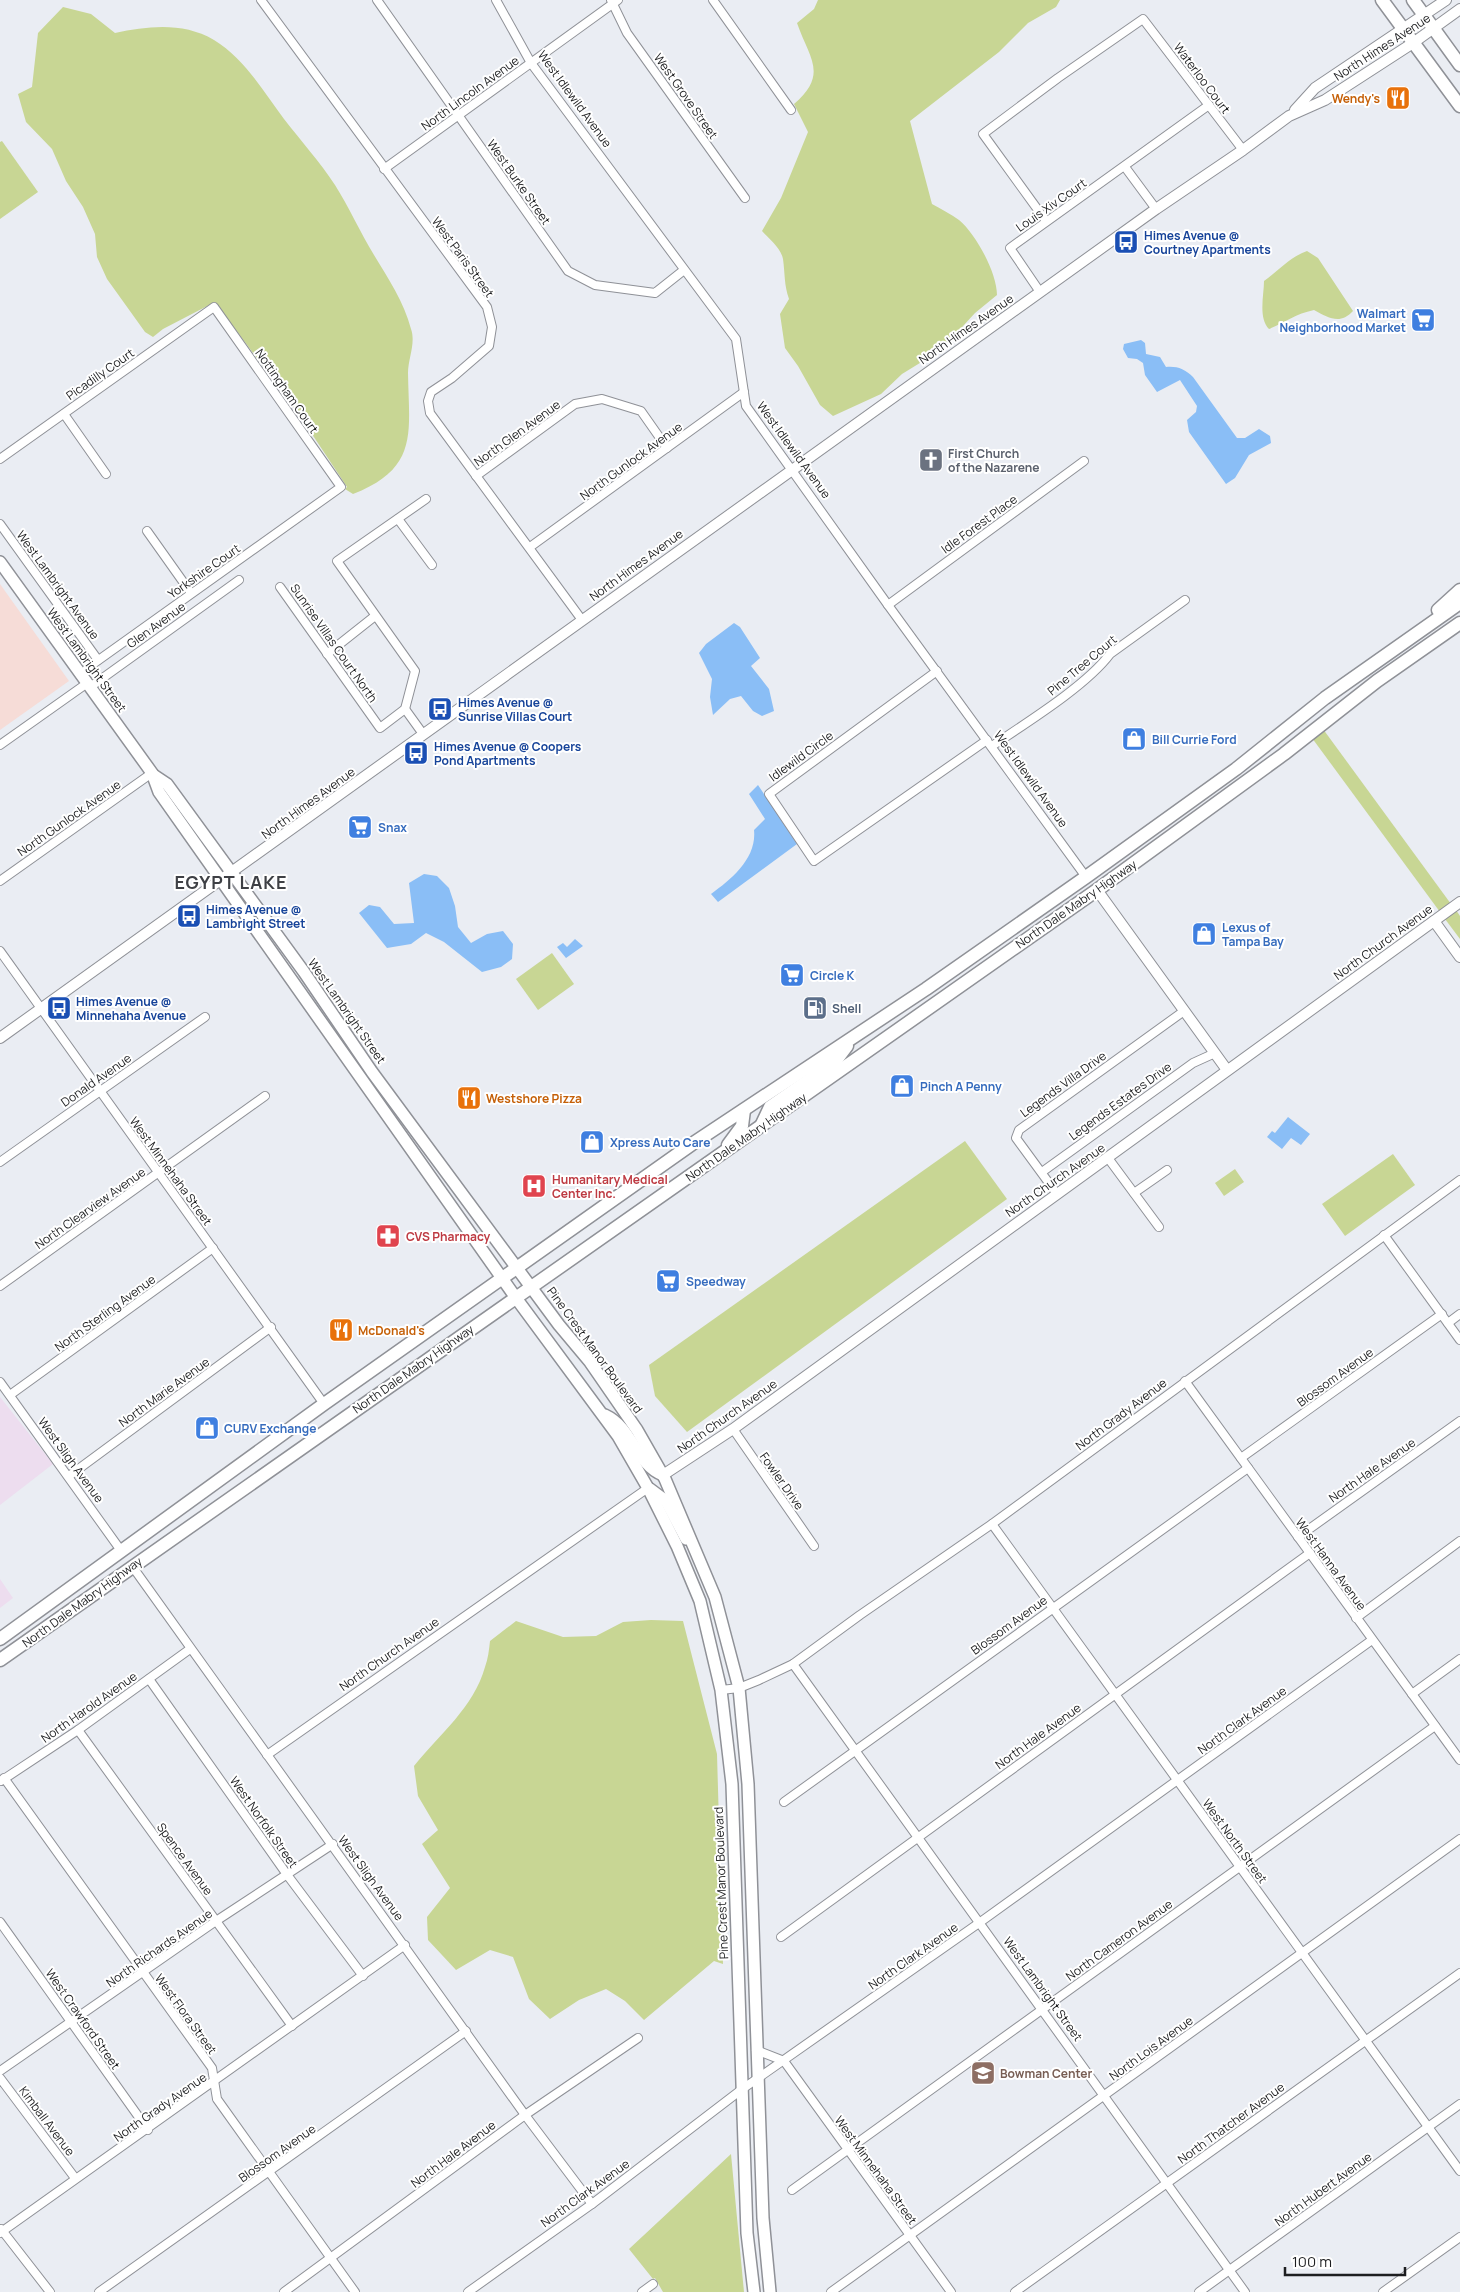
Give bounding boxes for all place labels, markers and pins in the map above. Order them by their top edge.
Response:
restaurant icon: Wendy's [1385,85,1411,111]
place label: Wendy's [1332,90,1381,107]
place label: Himes Avenue @ Courtney Apartments [1144,227,1271,258]
bus stop icon: Himes Avenue @ Courtney Apartments [1113,229,1139,255]
place label: Walmart Neighborhood Market [1279,305,1406,336]
supermarket icon: Walmart Neighborhood Market [1410,307,1436,333]
place label: First Church of the Nazarene [948,445,1040,476]
church icon: First Church of the Nazarene [918,447,944,473]
place label: Himes Avenue @ Sunrise Villas Court [458,694,572,725]
bus stop icon: Himes Avenue @ Sunrise Villas Court [427,696,453,722]
shop icon: Bill Currie Ford [1121,726,1147,752]
place label: Bill Currie Ford [1152,731,1237,748]
place label: Himes Avenue @ Coopers Pond Apartments [434,738,582,769]
bus stop icon: Himes Avenue @ Coopers Pond Apartments [403,740,429,766]
supermarket icon: Snax [347,814,373,840]
place label: Snax [378,819,407,836]
place label: Himes Avenue @ Lambright Street [206,901,306,932]
bus stop icon: Himes Avenue @ Lambright Street [176,903,202,929]
place label: Lexus of Tampa Bay [1222,919,1284,950]
shop icon: Lexus of Tampa Bay [1191,921,1217,947]
supermarket icon: Circle K [779,962,805,988]
place label: Circle K [810,967,855,984]
place label: Himes Avenue @ Minnehaha Avenue [76,993,186,1024]
bus stop icon: Himes Avenue @ Minnehaha Avenue [46,995,72,1021]
fuel station icon: Shell [802,995,828,1021]
place label: Shell [832,1000,861,1017]
shop icon: Pinch A Penny [889,1073,915,1099]
place label: Pinch A Penny [920,1078,1002,1095]
restaurant icon: Westshore Pizza [456,1085,482,1111]
place label: Westshore Pizza [486,1090,582,1107]
shop icon: Xpress Auto Care [579,1129,605,1155]
place label: Xpress Auto Care [610,1134,710,1151]
place label: Humanitary Medical Center Inc. [552,1171,668,1202]
hospital icon: Humanitary Medical Center Inc. [521,1173,547,1199]
pharmacy icon: CVS Pharmacy [375,1223,401,1249]
place label: CVS Pharmacy [406,1228,491,1245]
supermarket icon: Speedway [655,1268,681,1294]
place label: Speedway [686,1273,746,1290]
restaurant icon: McDonald's [328,1317,354,1343]
place label: McDonald's [358,1322,425,1339]
shop icon: CURV Exchange [194,1415,220,1441]
place label: CURV Exchange [224,1420,316,1437]
school or university icon: Bowman Center [970,2060,996,2086]
place label: Bowman Center [1000,2065,1092,2082]

